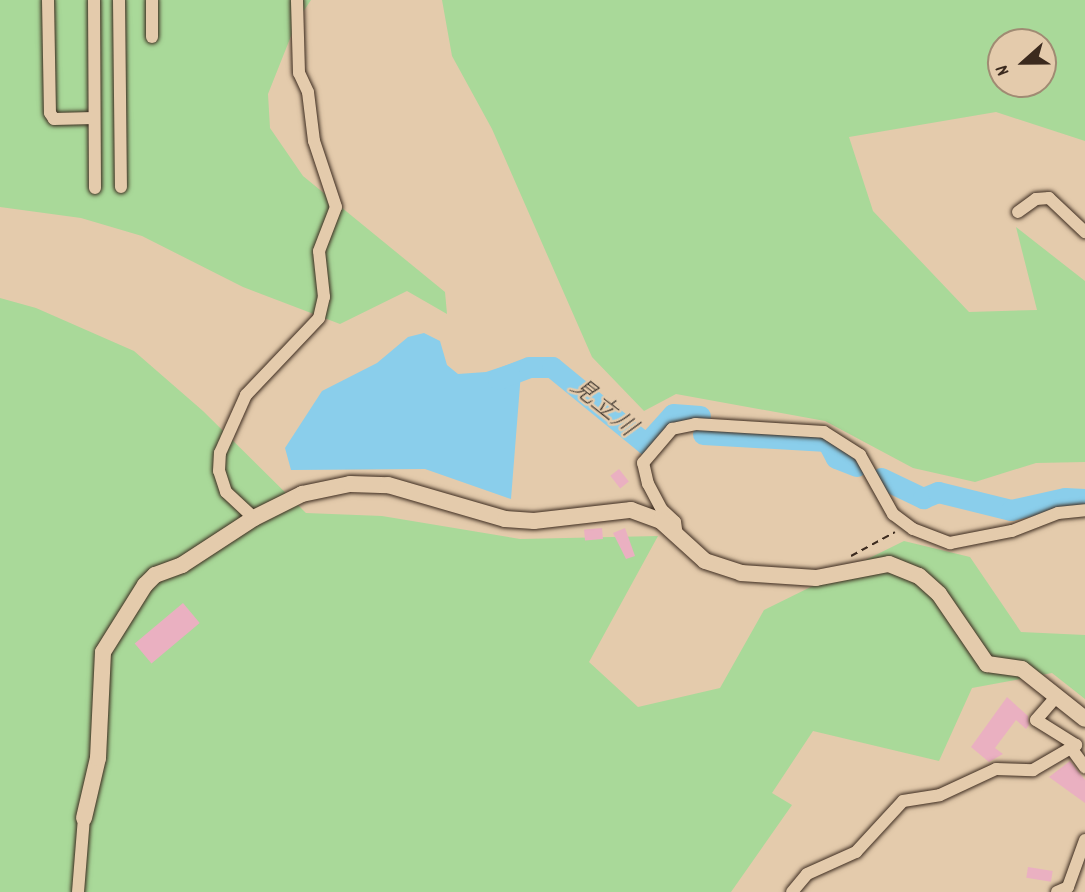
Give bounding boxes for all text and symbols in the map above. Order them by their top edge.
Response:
north arrow [987,28,1057,98]
text: N [990,61,1018,79]
water label: 見立川 [563,372,643,446]

